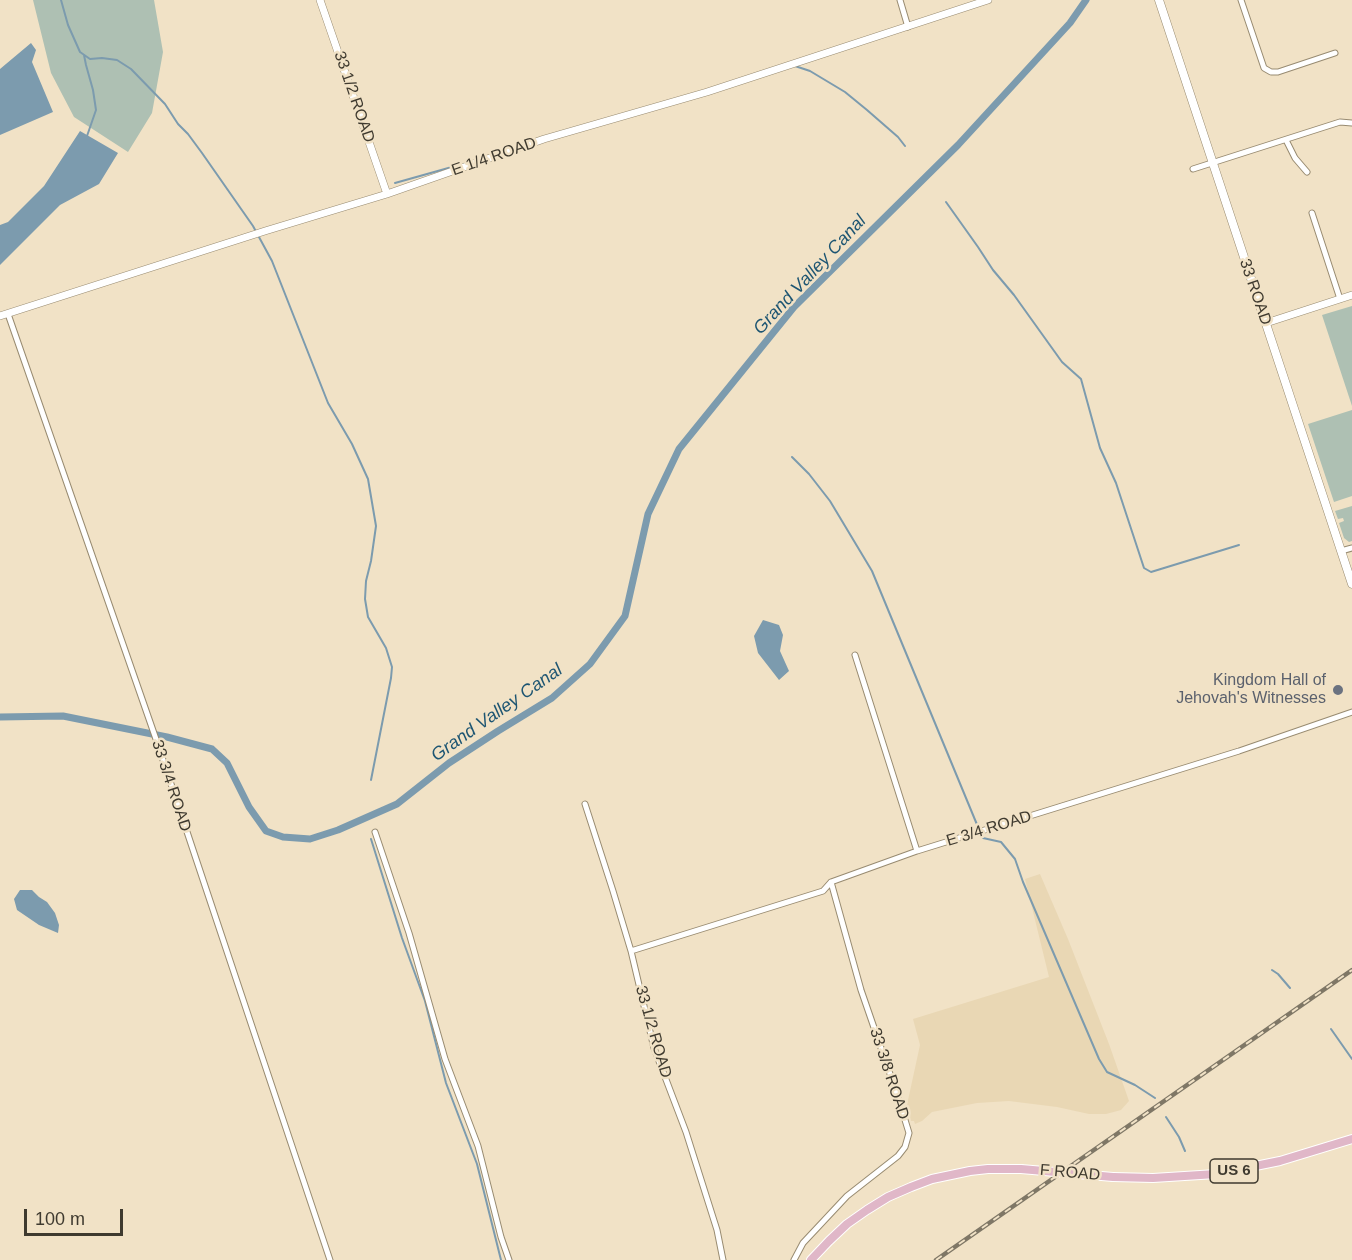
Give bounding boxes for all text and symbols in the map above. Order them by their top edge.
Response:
street label: 33 1/2 ROAD [329,49,379,145]
street label: E 1/4 ROAD [449,134,539,180]
water label: Grand Valley Canal [749,211,871,339]
street label: 33 ROAD [1235,257,1275,327]
water label: Grand Valley Canal [427,660,567,766]
place label: Kingdom Hall of Jehovah's Witnesses [1176,671,1326,709]
marker: Kingdom Hall of Jehovah's Witnesses [1331,683,1345,697]
street label: 33 3/4 ROAD [147,738,195,834]
street label: E 3/4 ROAD [944,807,1034,851]
street label: 33 1/2 ROAD [631,984,675,1080]
street label: 33 3/8 ROAD [865,1026,913,1122]
road number: US 6 [1210,1159,1258,1183]
street label: F ROAD [1039,1161,1101,1185]
scale bar [27,1197,126,1235]
text: 100 m [35,1209,85,1229]

